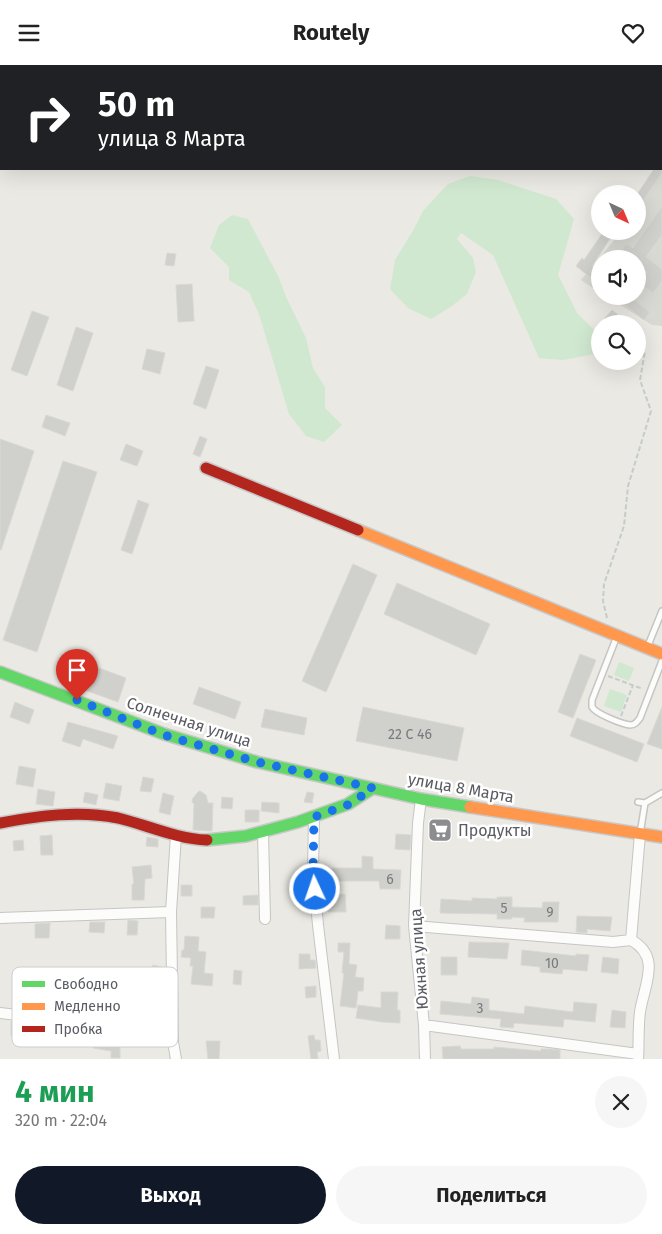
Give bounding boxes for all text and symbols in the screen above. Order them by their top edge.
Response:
icon: menu [15,19,43,47]
text: Routely [293,19,369,46]
icon: heart [619,19,647,47]
text: 50 m [98,83,175,125]
icon: right [15,85,80,150]
text: улица 8 Марта [98,125,246,152]
north arrow [591,185,646,240]
map controls [591,185,646,370]
button: sound [591,250,646,305]
button: search [591,315,646,370]
pin [56,649,98,700]
icon: arrive [63,656,91,684]
street label: Солнечная улица [124,693,254,751]
house number: 22 С 46 [388,726,432,743]
street label: улица 8 Марта [406,769,516,807]
supermarket icon: Продукты [427,817,453,843]
place label: Продукты [458,821,532,840]
position arrow [288,862,340,914]
house number: 6 [386,871,394,888]
house number: 5 [500,900,508,917]
house number: 9 [546,904,554,921]
street label: Южная улица [406,908,432,1010]
house number: 10 [545,955,559,972]
legend [12,967,178,1047]
text: Свободно [54,976,118,993]
text: Медленно [54,998,121,1015]
house number: 3 [477,1000,484,1017]
text: Пробка [54,1021,103,1038]
text: 4 мин [15,1074,95,1110]
button: close [595,1076,647,1128]
text: 320 m · 22:04 [15,1111,107,1130]
button: Выход [15,1166,326,1224]
button: Поделиться [336,1166,647,1224]

